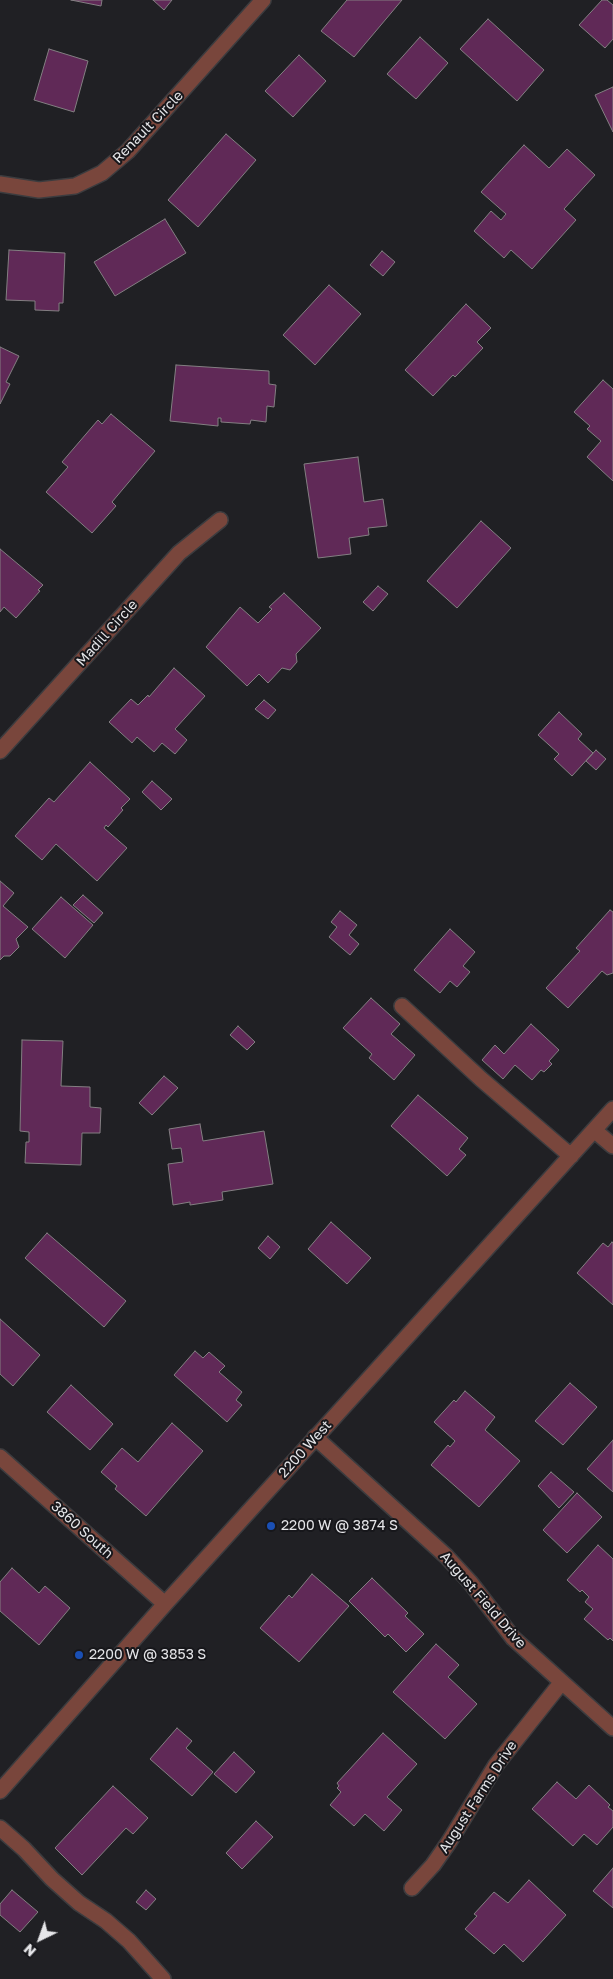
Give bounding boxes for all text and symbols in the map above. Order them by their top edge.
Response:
street label: Renault Circle [109,87,187,167]
street label: Madill Circle [73,596,141,670]
street label: 2200 West [275,1417,335,1481]
street label: 3860 South [48,1498,116,1562]
place label: 2200 W @ 3874 S [281,1518,398,1534]
marker: 2200 W @ 3874 S [265,1520,277,1532]
street label: August Field Drive [436,1548,530,1652]
place label: 2200 W @ 3853 S [89,1647,206,1663]
marker: 2200 W @ 3853 S [73,1649,85,1661]
street label: August Farms Drive [435,1738,521,1856]
north arrow [15,1914,65,1964]
text: N [20,1941,39,1960]

